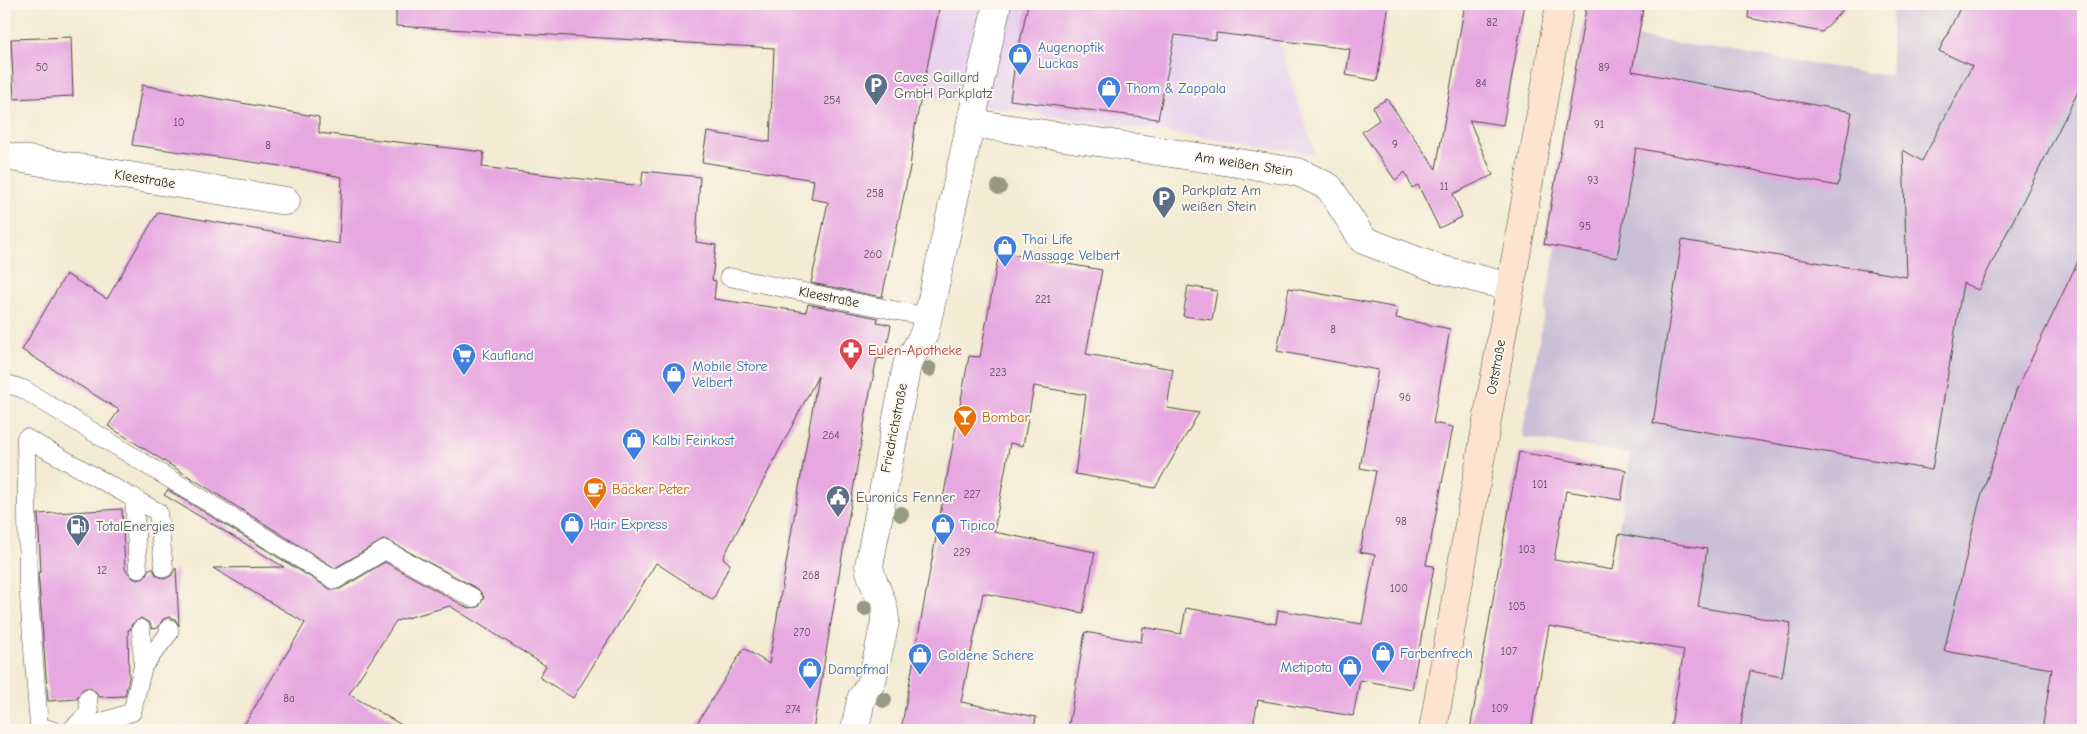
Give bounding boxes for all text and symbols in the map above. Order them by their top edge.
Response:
house number: 82 [1486,16,1498,29]
place label: Augenoptik Luckas [1038,39,1104,72]
shop icon: Augenoptik Luckas [1007,42,1033,76]
house number: 50 [36,61,48,74]
house number: 89 [1598,61,1610,74]
place label: Caves Gaillard GmbH Parkplatz [894,69,993,102]
parking icon: Caves Gaillard GmbH Parkplatz [863,72,889,106]
shop icon: Thom & Zappala [1096,75,1122,109]
house number: 84 [1476,77,1487,90]
place label: Thom & Zappala [1126,80,1226,97]
house number: 254 [823,94,841,107]
house number: 10 [173,116,185,129]
house number: 91 [1594,118,1604,131]
house number: 9 [1392,138,1398,151]
house number: 8 [265,139,271,152]
street label: Am weißen Stein [1194,148,1294,180]
street label: Kleestraße [113,166,177,192]
house number: 93 [1587,174,1599,187]
house number: 11 [1440,180,1448,193]
place label: Parkplatz Am weißen Stein [1182,182,1261,215]
parking icon: Parkplatz Am weißen Stein [1151,185,1177,219]
house number: 258 [866,187,884,200]
house number: 95 [1579,220,1591,233]
place label: Thai Life Massage Velbert [1022,231,1121,264]
shop icon: Thai Life Massage Velbert [992,234,1018,268]
house number: 260 [864,248,882,261]
street label: Kleestraße [797,283,861,311]
house number: 221 [1035,293,1051,306]
house number: 8 [1330,323,1336,336]
pharmacy icon: Eulen-Apotheke [838,337,864,371]
street label: Oststraße [1483,338,1509,396]
supermarket icon: Kaufland [451,342,477,376]
place label: Eulen-Apotheke [868,342,962,359]
place label: Kaufland [482,347,534,364]
place label: Mobile Store Velbert [692,358,768,391]
shop icon: Mobile Store Velbert [661,361,687,395]
house number: 223 [989,366,1007,379]
street label: Friedrichstraße [877,382,911,474]
house number: 96 [1399,391,1411,404]
bar icon: Bombar [952,404,978,438]
place label: Bombar [982,409,1030,426]
shop icon: Kalbi Feinkost [621,427,647,461]
house number: 264 [822,429,840,442]
place label: Kalbi Feinkost [652,432,735,449]
cafe icon: Bäcker Peter [582,476,608,510]
house number: 101 [1532,478,1548,491]
place label: Bäcker Peter [612,481,689,498]
public building icon: Euronics Fenner [825,484,851,518]
house number: 227 [964,488,980,501]
place label: Euronics Fenner [856,489,955,506]
shop icon: Hair Express [559,511,585,545]
shop icon: Tipico [930,512,956,546]
fuel station icon: TotalEnergies [65,513,91,547]
house number: 98 [1395,515,1407,528]
place label: Hair Express [590,516,667,533]
place label: Tipico [960,517,995,534]
place label: TotalEnergies [96,518,175,535]
house number: 103 [1519,543,1535,556]
house number: 229 [953,546,971,559]
house number: 12 [97,564,107,577]
house number: 268 [802,569,820,582]
house number: 100 [1390,582,1408,595]
house number: 105 [1508,600,1526,613]
house number: 270 [793,626,811,639]
shop icon: Farbenfrech [1370,640,1396,674]
shop icon: Goldene Schere [907,642,933,676]
place label: Farbenfrech [1400,645,1473,662]
house number: 107 [1501,645,1517,658]
place label: Goldene Schere [938,647,1034,664]
shop icon: Metipota [1337,654,1363,688]
shop icon: Dampfmal [797,656,823,690]
place label: Metipota [1281,659,1332,676]
place label: Dampfmal [828,661,889,678]
house number: 8a [283,692,295,705]
house number: 109 [1492,702,1509,715]
house number: 274 [785,703,801,716]

